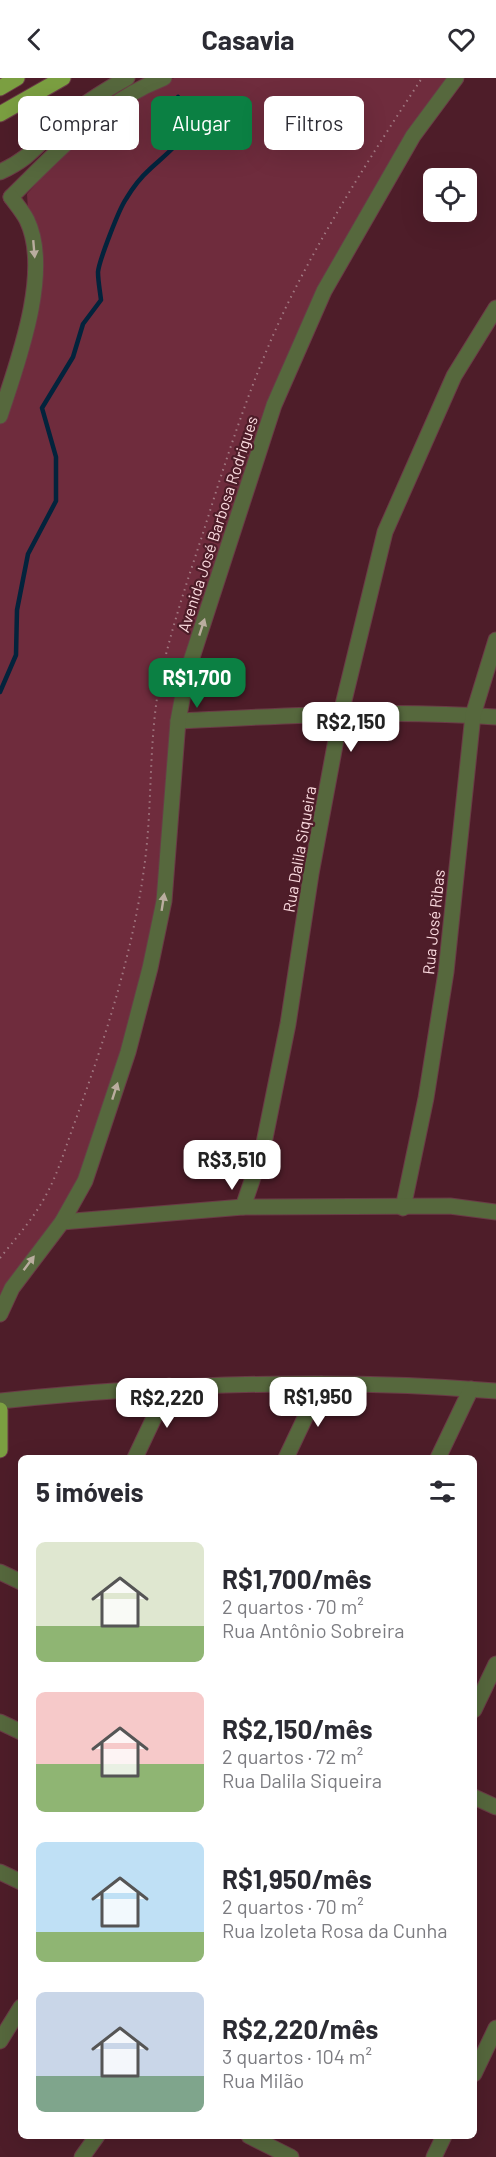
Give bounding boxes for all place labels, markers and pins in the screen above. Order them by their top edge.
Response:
pin: R$1,700 [142,658,252,709]
pin: R$2,150 [296,702,406,753]
pin: R$3,510 [177,1140,287,1191]
pin: R$1,950 [263,1377,373,1428]
pin: R$2,220 [112,1378,222,1429]

